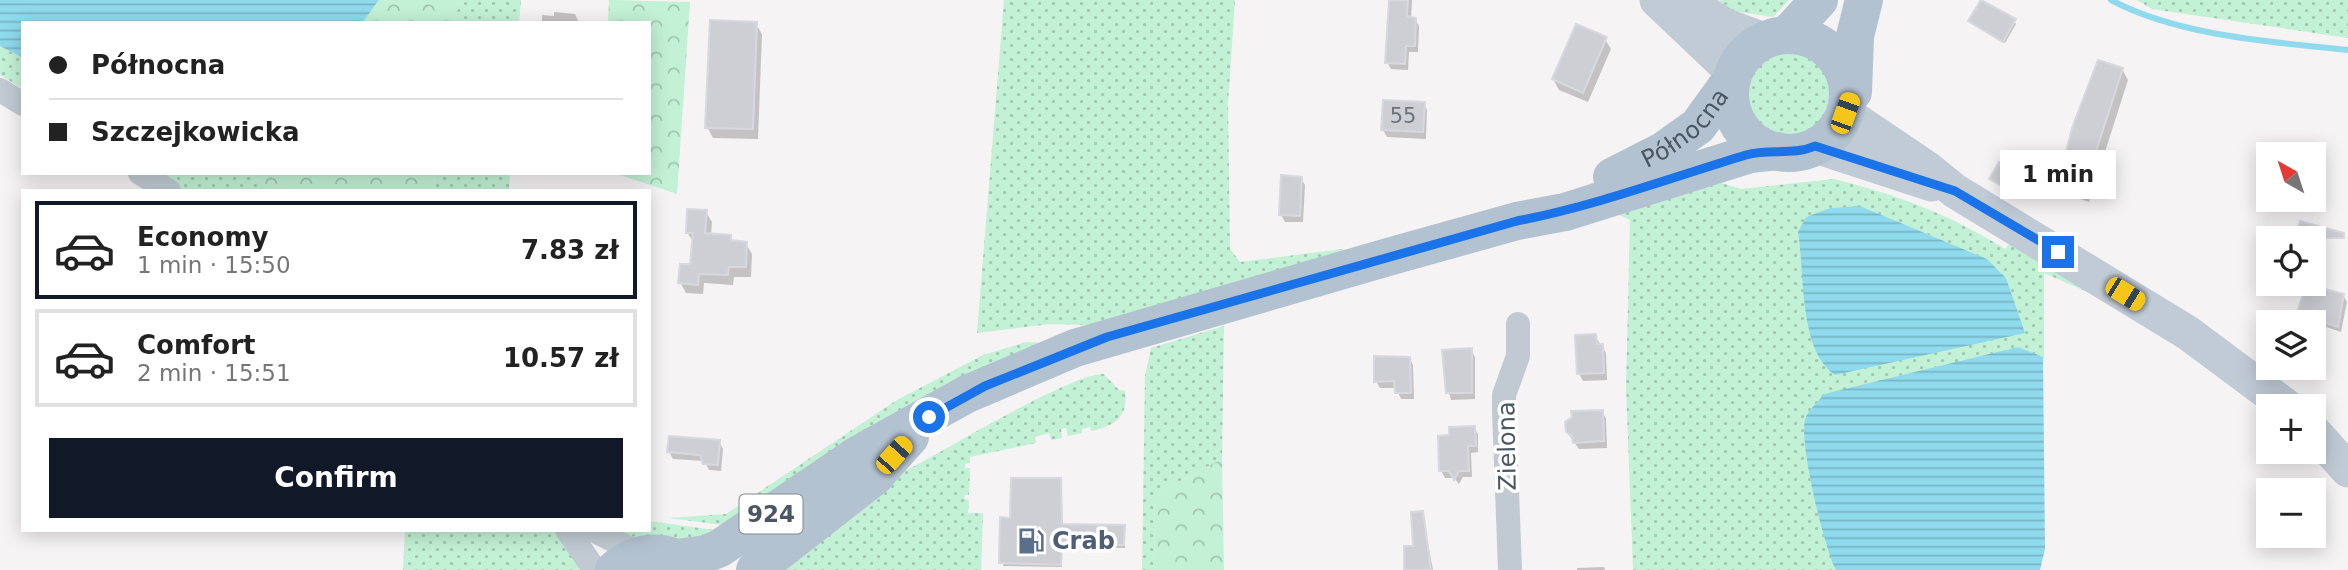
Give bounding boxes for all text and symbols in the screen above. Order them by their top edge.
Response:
text: Północna [91,50,225,80]
street label: Północna [1637,83,1734,174]
car [1828,90,1863,136]
house number: 55 [1390,104,1416,128]
text: Szczejkowicka [91,117,300,147]
north arrow [2256,142,2326,212]
map controls [2256,142,2326,548]
callout: 1 min [2000,150,2116,200]
text: 1 min [2022,161,2094,187]
icon: car [53,219,116,282]
text: Economy [137,222,268,252]
button: locate [2256,226,2326,296]
text: 7.83 zł [521,235,619,265]
route end [2042,236,2074,268]
text: 1 min · 15:50 [137,252,291,278]
car [2102,274,2149,314]
button: layers [2256,310,2326,380]
icon: car [53,327,116,390]
text: Comfort [137,330,255,360]
text: 10.57 zł [503,343,619,373]
text: 2 min · 15:51 [137,360,291,386]
button: + [2256,394,2326,464]
route start [913,401,945,433]
street label: Zielona [1492,401,1522,491]
car [873,432,916,478]
button: Confirm [49,438,623,518]
button: − [2256,478,2326,548]
road number: 924 [740,494,802,534]
fuel station icon: Crab [1016,526,1046,556]
place label: Crab [1052,527,1115,555]

